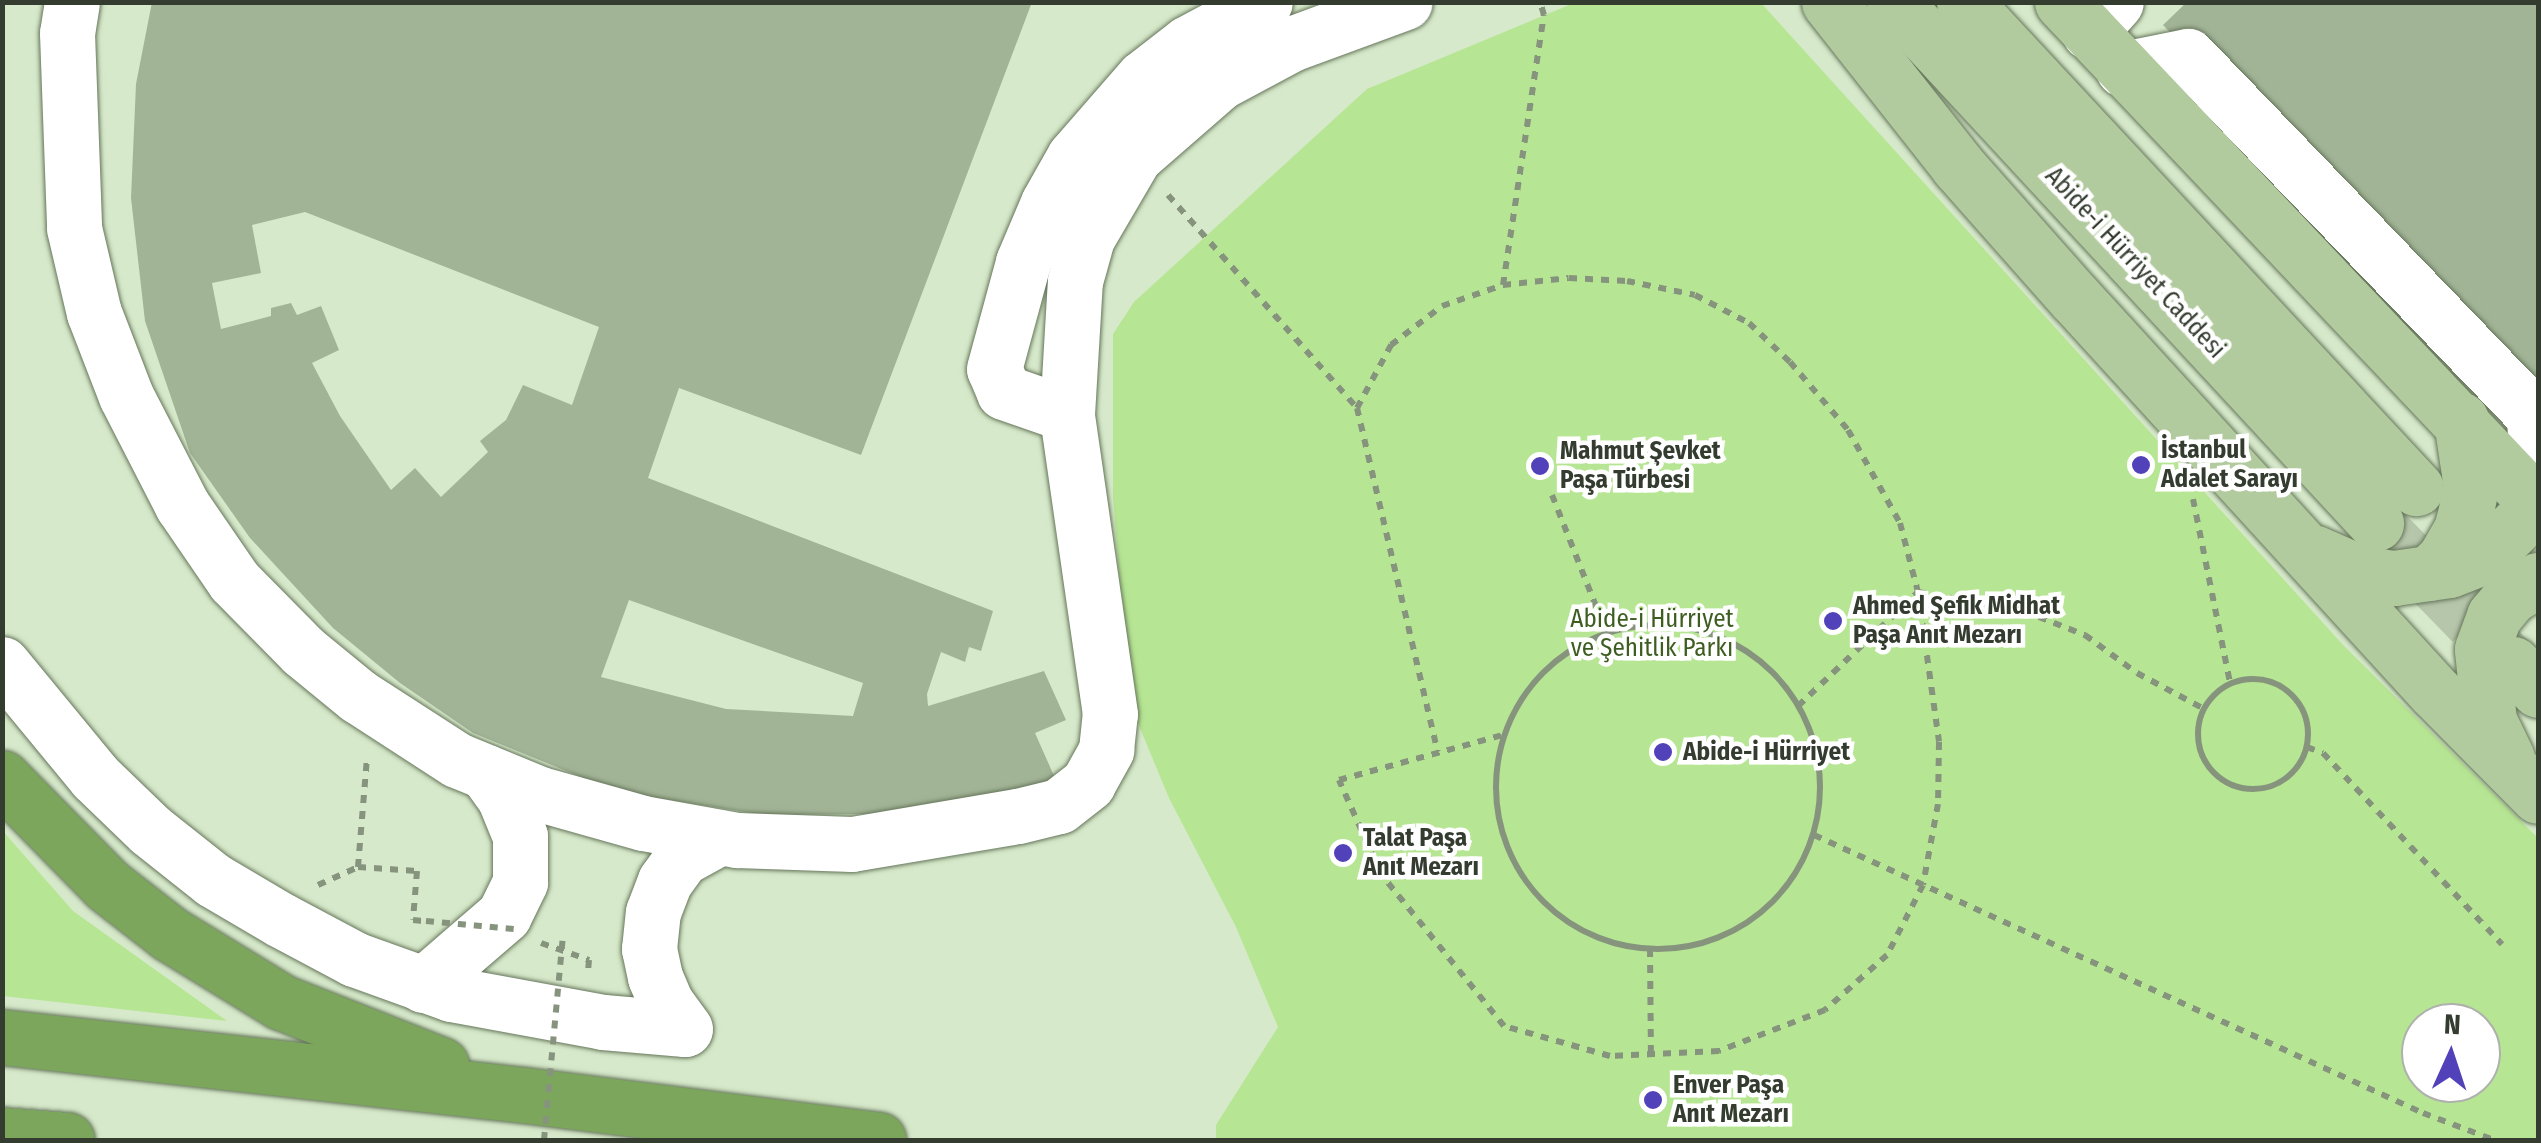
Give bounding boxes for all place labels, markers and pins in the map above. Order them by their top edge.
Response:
place label: İstanbul Adalet Sarayı [2161,436,2298,495]
place label: Mahmut Şevket Paşa Türbesi [1560,437,1721,496]
marker: İstanbul Adalet Sarayı [2130,454,2152,476]
marker: Mahmut Şevket Paşa Türbesi [1529,455,1551,477]
place label: Ahmed Şefik Midhat Paşa Anıt Mezarı [1853,592,2060,651]
marker: Ahmed Şefik Midhat Paşa Anıt Mezarı [1822,610,1844,632]
place label: Abide-i Hürriyet [1683,737,1850,767]
marker: Abide-i Hürriyet [1652,741,1674,763]
place label: Talat Paşa Anıt Mezarı [1363,824,1479,883]
marker: Talat Paşa Anıt Mezarı [1332,842,1354,864]
place label: Enver Paşa Anıt Mezarı [1673,1071,1789,1130]
marker: Enver Paşa Anıt Mezarı [1642,1089,1664,1111]

